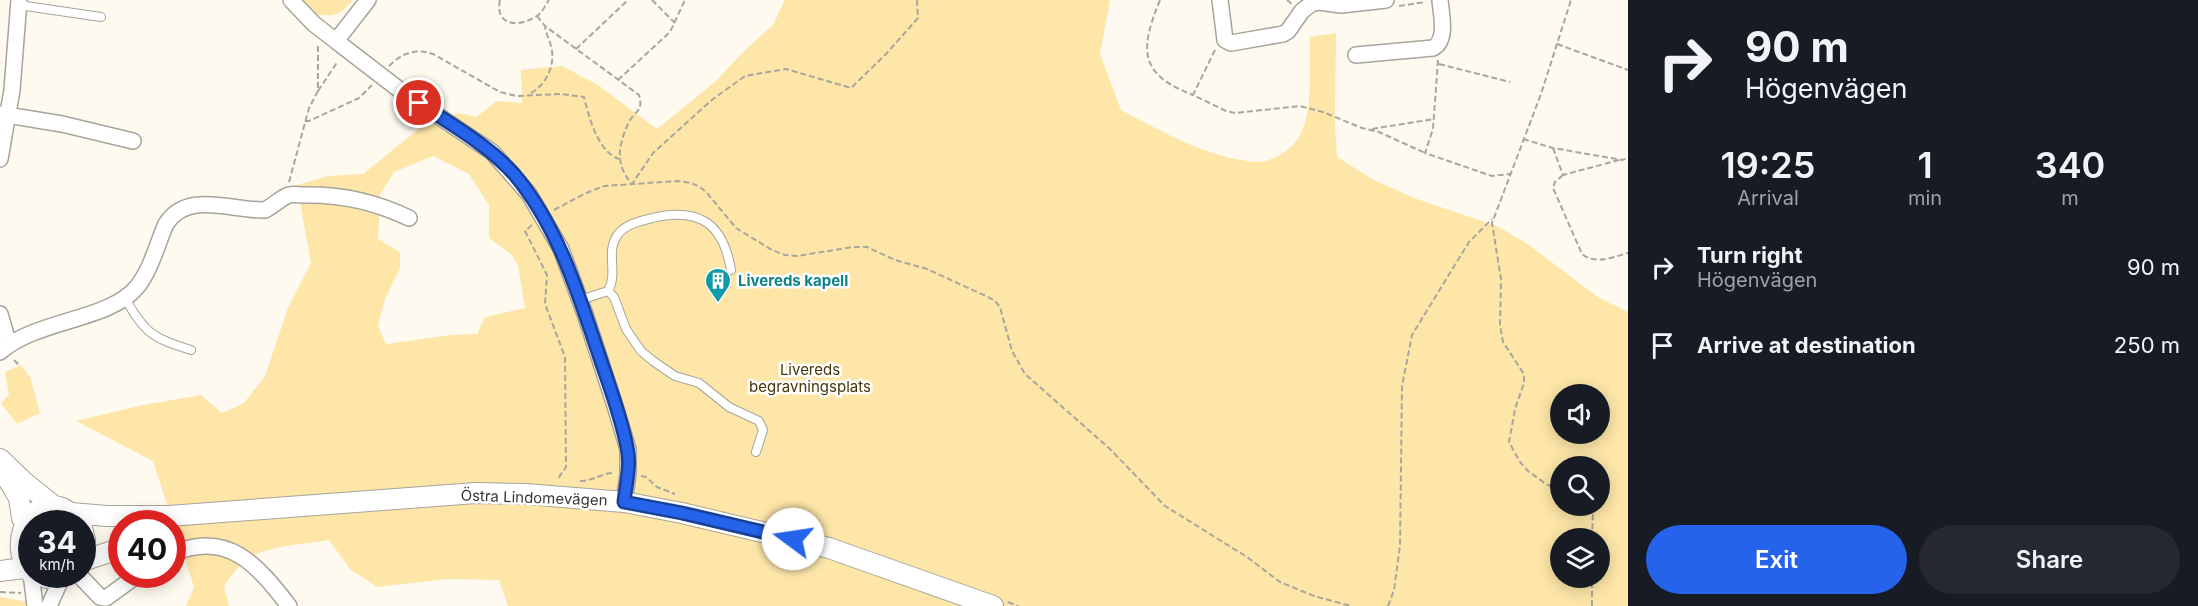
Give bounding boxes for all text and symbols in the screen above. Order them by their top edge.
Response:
text: 90 m [1745,21,1849,72]
icon: right [1646,24,1724,102]
text: Högenvägen [1745,72,1908,105]
pin [393,77,444,128]
icon: arrive [402,86,435,119]
text: 19:25 [1721,143,1815,187]
text: 1 [1917,143,1933,187]
text: 340 [2035,143,2105,187]
text: Arrival [1737,186,1799,210]
text: min [1908,186,1942,210]
text: m [2061,186,2079,210]
text: Turn right [1697,242,1803,268]
icon: right [1646,251,1679,284]
text: 90 m [2127,254,2180,280]
building icon: Livereds kapell [703,266,733,304]
text: Högenvägen [1697,268,1817,292]
place label: Livereds kapell [738,271,848,290]
icon: arrive [1646,329,1679,362]
text: Arrive at destination [1697,332,1916,358]
text: 250 m [2114,332,2180,358]
park label: Livereds begravningsplats [749,360,871,396]
map controls [1550,384,1610,588]
button: sound [1550,384,1610,444]
button: search [1550,456,1610,516]
street label: Östra Lindomevägen [460,485,608,510]
position arrow [761,507,825,571]
speed limit sign: 40 [108,510,186,588]
text: 34 [37,524,77,560]
button: Exit [1646,525,1907,594]
button: Share [1919,525,2180,594]
button: layers [1550,528,1610,588]
text: km/h [39,555,75,574]

